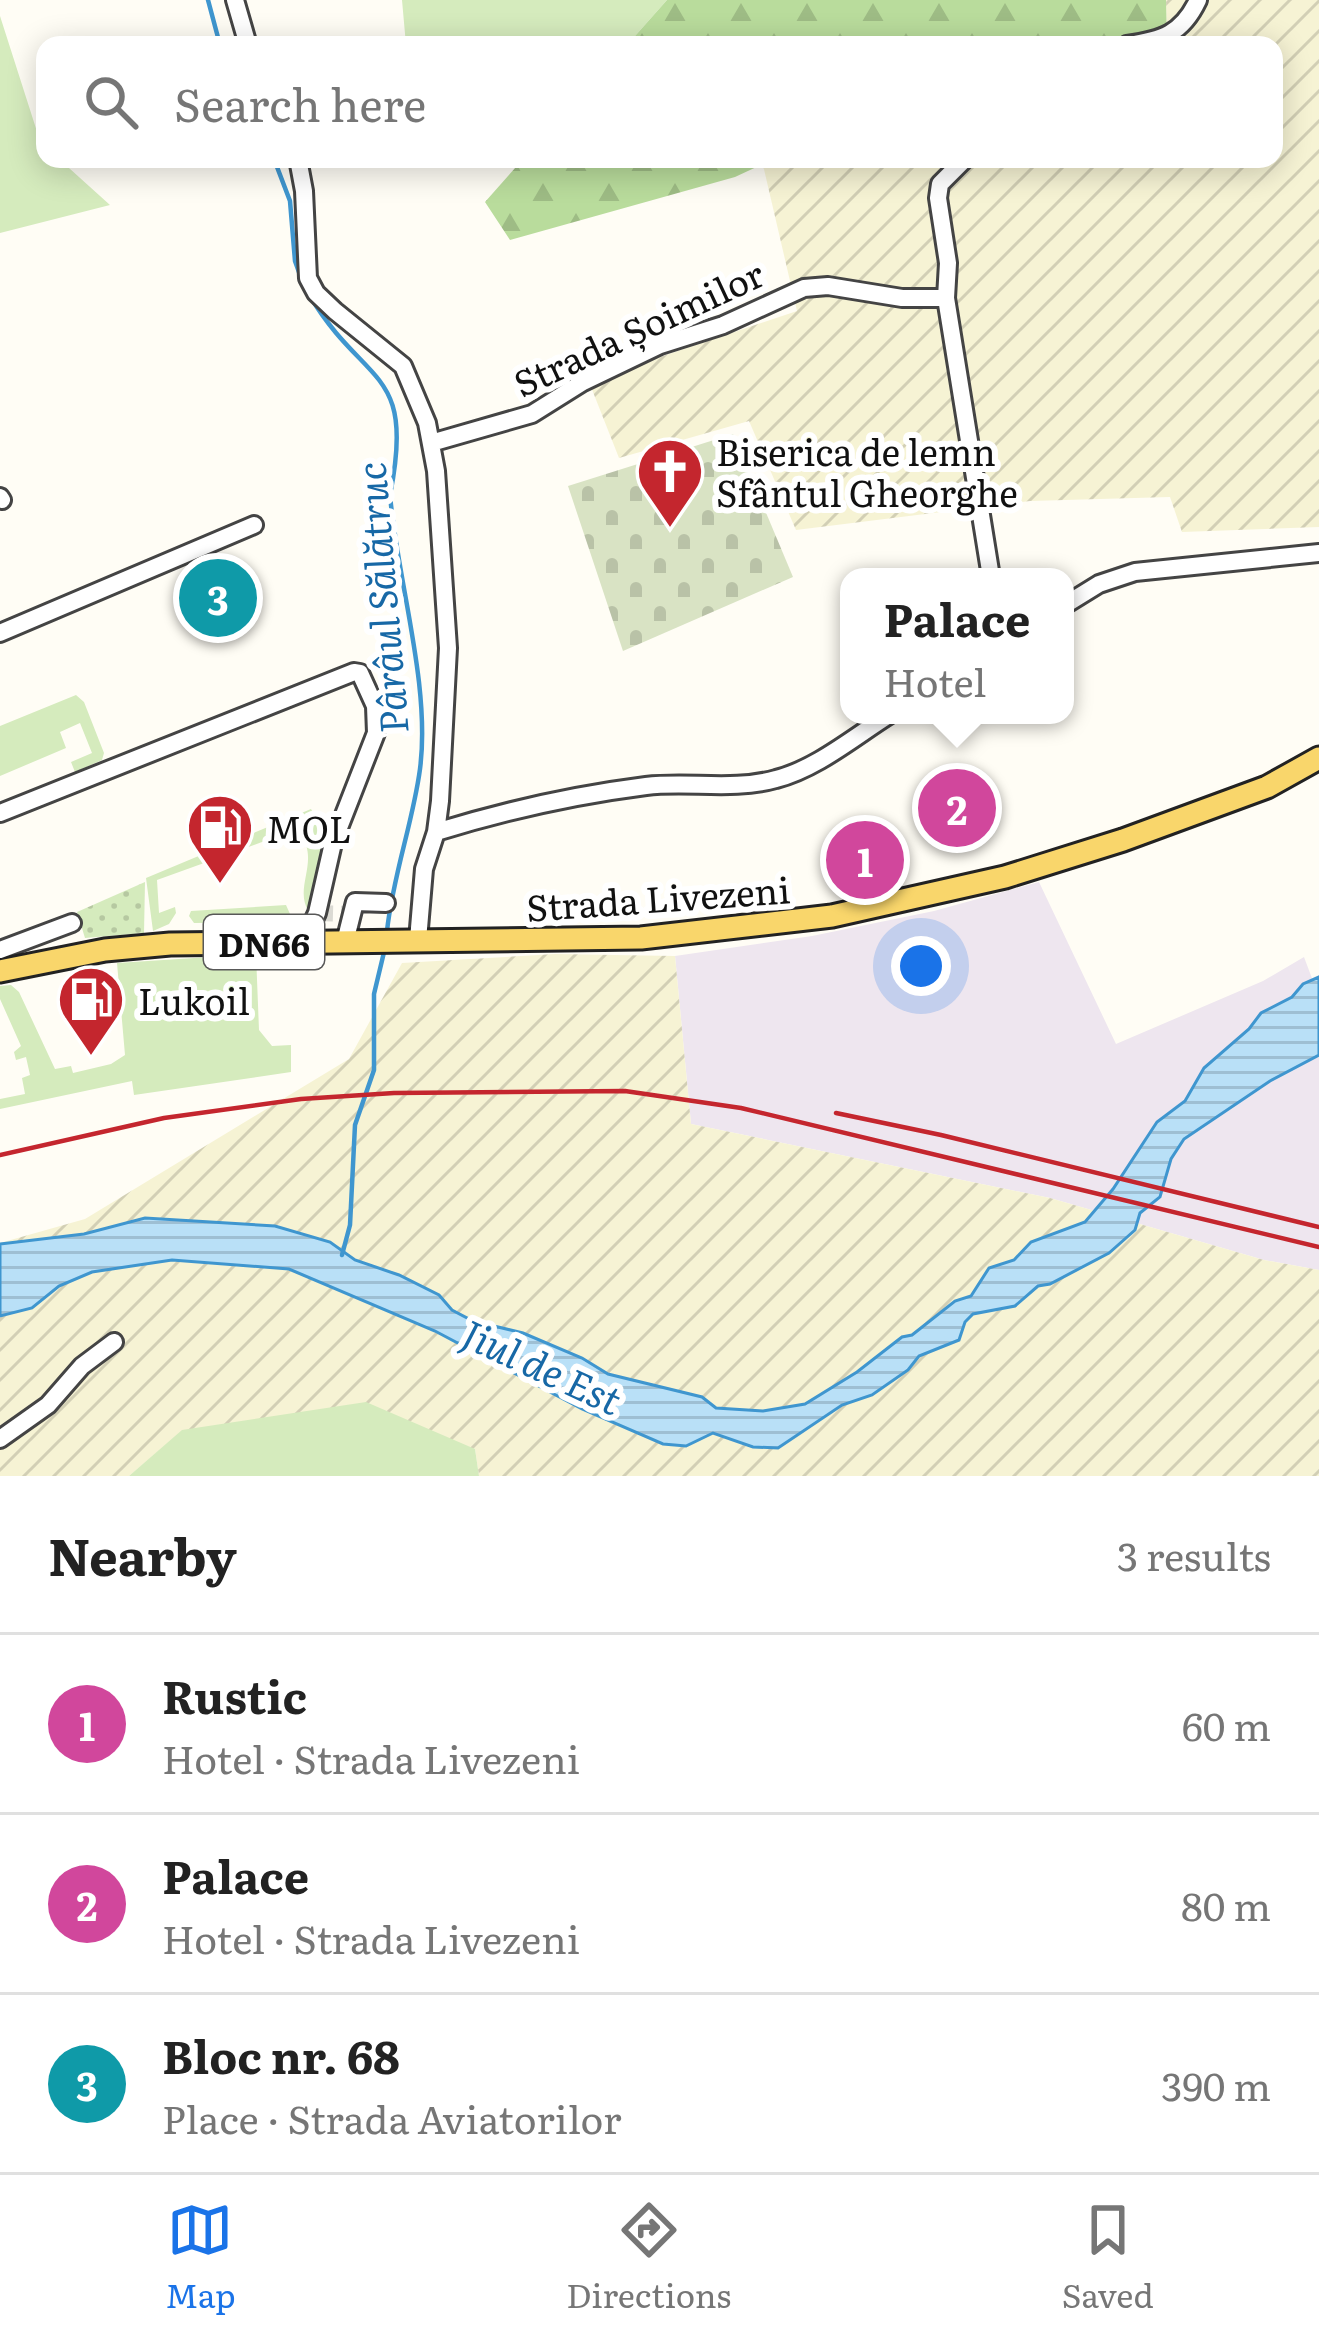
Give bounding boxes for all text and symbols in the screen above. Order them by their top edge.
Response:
search box [36,36,1283,168]
icon: search [78,69,144,135]
text: Search here [174,69,426,136]
street label: Strada Șoimilor [504,246,772,408]
place label: Biserica de lemn Sfântul Gheorghe [716,424,1018,518]
church icon: Biserica de lemn Sfântul Gheorghe [635,436,705,530]
water label: Pârâul Sălătruc [339,460,421,736]
pin: 3 [179,553,257,643]
popup [840,568,1074,724]
text: Palace [883,584,1031,651]
text: Hotel [883,651,986,709]
pin: 2 [918,763,996,853]
fuel station icon: MOL [185,792,255,886]
place label: MOL [266,801,352,854]
pin: 1 [826,815,904,905]
street label: Strada Livezeni [524,861,792,933]
road number: DN66 [204,915,324,969]
your location [891,936,951,996]
fuel station icon: Lukoil [56,964,126,1058]
place label: Lukoil [138,973,250,1026]
water label: Jiul de Est [454,1303,633,1427]
text: Nearby [48,1516,237,1592]
text: 3 results [1117,1525,1271,1583]
text: Rustic [162,1661,307,1728]
text: 1 [79,1695,95,1753]
text: 60 m [1182,1695,1271,1753]
text: Hotel · Strada Livezeni [162,1728,580,1786]
text: Palace [162,1841,309,1908]
text: 2 [77,1875,97,1933]
text: 80 m [1181,1875,1271,1933]
text: Hotel · Strada Livezeni [162,1908,580,1966]
text: Bloc nr. 68 [162,2021,400,2088]
text: 3 [76,2055,98,2113]
text: 390 m [1161,2055,1271,2113]
text: Place · Strada Aviatorilor [162,2088,621,2146]
tab: Map [165,2197,236,2318]
tab: Directions [566,2197,731,2318]
tab: Saved [1062,2197,1154,2318]

